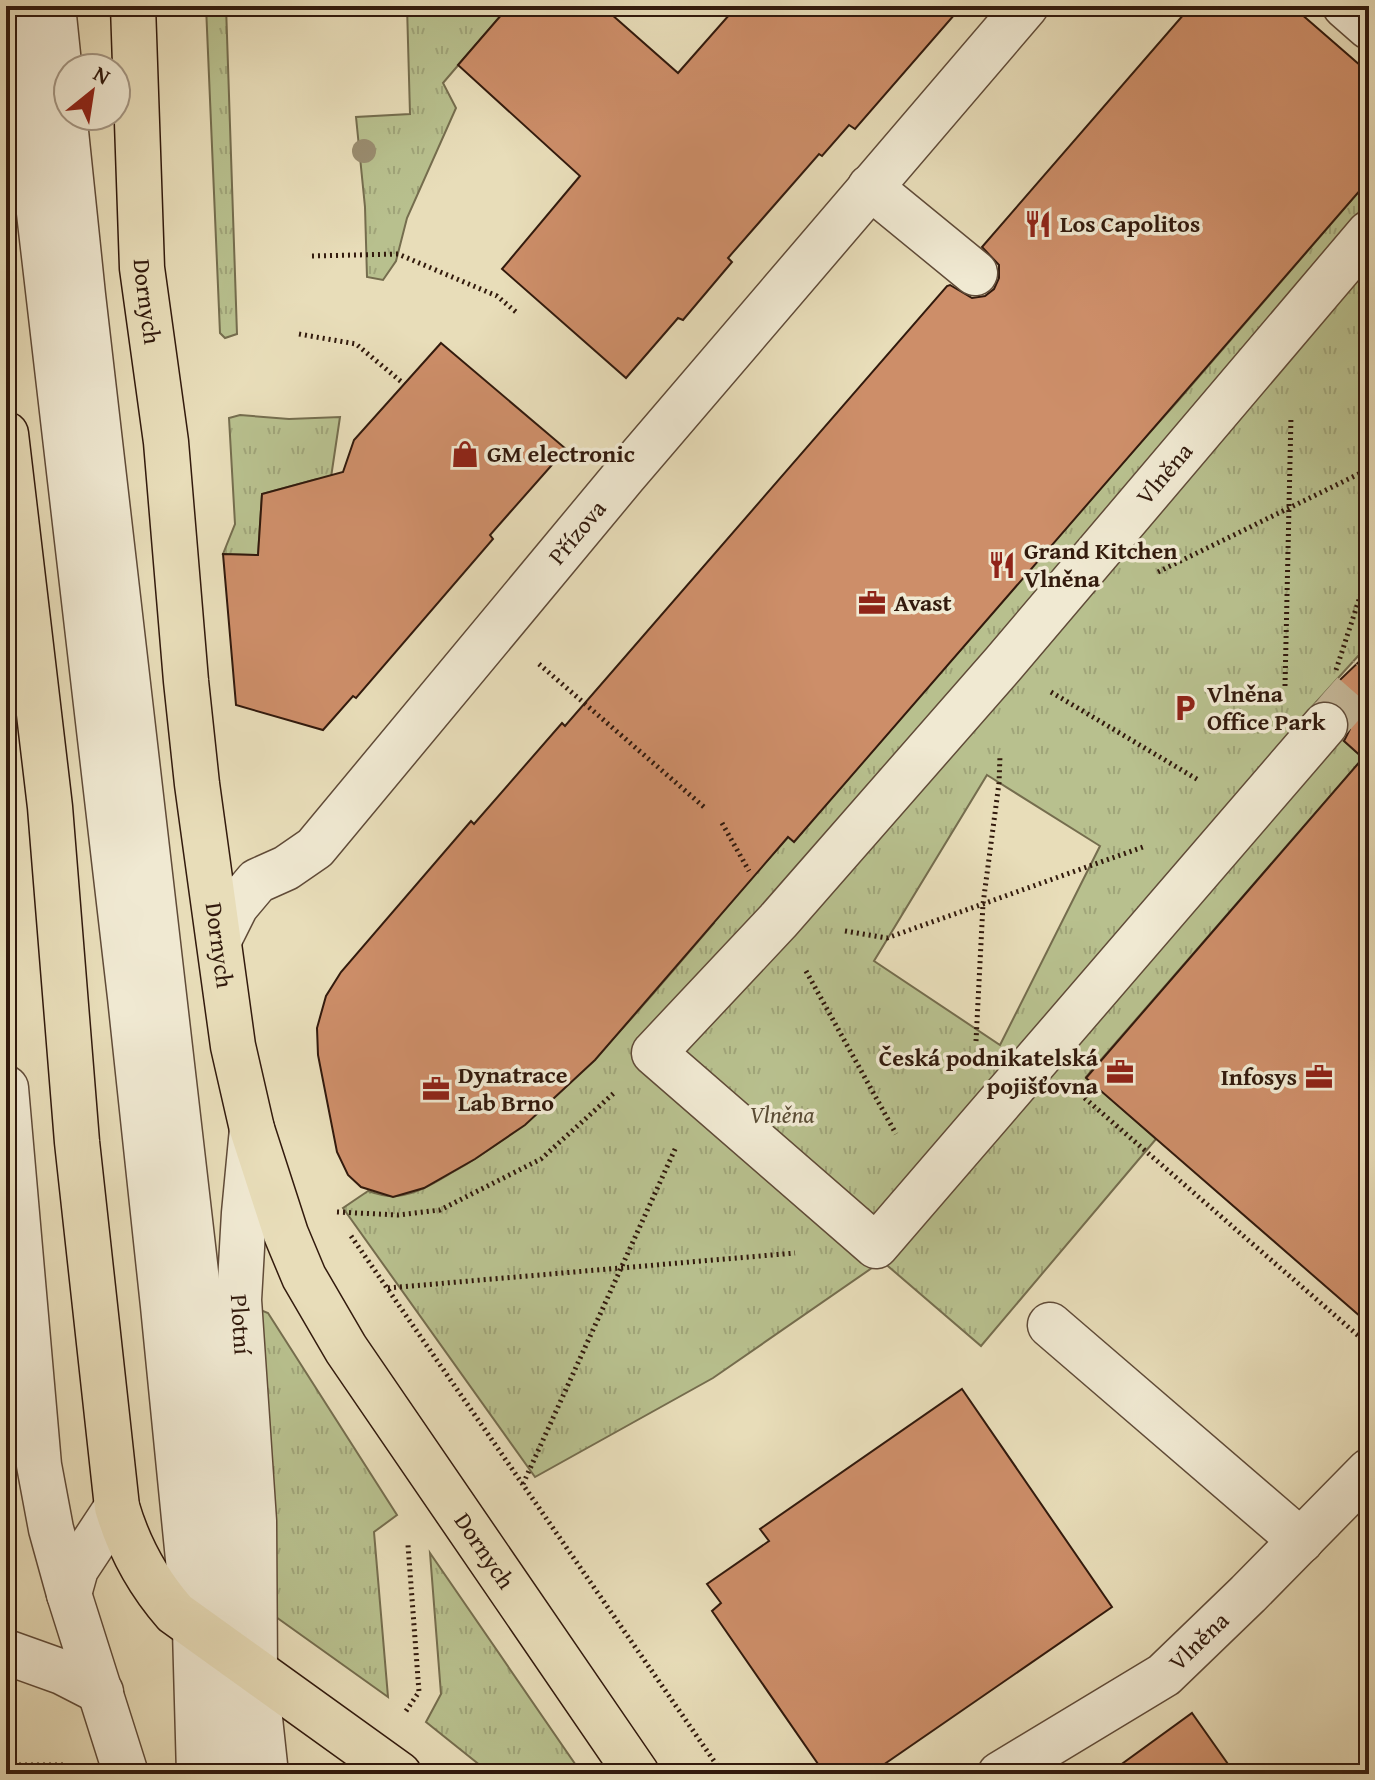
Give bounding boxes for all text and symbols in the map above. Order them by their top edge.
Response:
north arrow [52,52,132,132]
text: N [88,57,117,92]
place label: Los Capolitos [1060,206,1200,241]
restaurant icon: Los Capolitos [1023,209,1053,239]
street label: Dornych [125,258,170,347]
street label: Vlněna [1127,434,1201,512]
place label: GM electronic [487,436,635,471]
shop icon: GM electronic [450,439,480,469]
street label: Přízova [539,492,615,572]
place label: Grand Kitchen Vlněna [1024,533,1177,596]
restaurant icon: Grand Kitchen Vlněna [987,550,1017,580]
place label: Avast [894,585,952,620]
office icon: Avast [857,588,887,618]
place label: Vlněna Office Park [1207,676,1326,739]
parking icon: Vlněna Office Park [1170,693,1200,723]
street label: Dornych [196,900,243,991]
place label: Česká podnikatelská pojišťovna [879,1040,1099,1103]
place label: Dynatrace Lab Brno [458,1057,568,1120]
office icon: Česká podnikatelská pojišťovna [1105,1057,1135,1087]
place label: Infosys [1221,1059,1297,1094]
office icon: Infosys [1304,1062,1334,1092]
office icon: Dynatrace Lab Brno [421,1074,451,1104]
park label: Vlněna [749,1097,815,1132]
street label: Plotní [222,1293,261,1357]
street label: Dornych [446,1505,524,1596]
street label: Vlněna [1160,1603,1237,1679]

